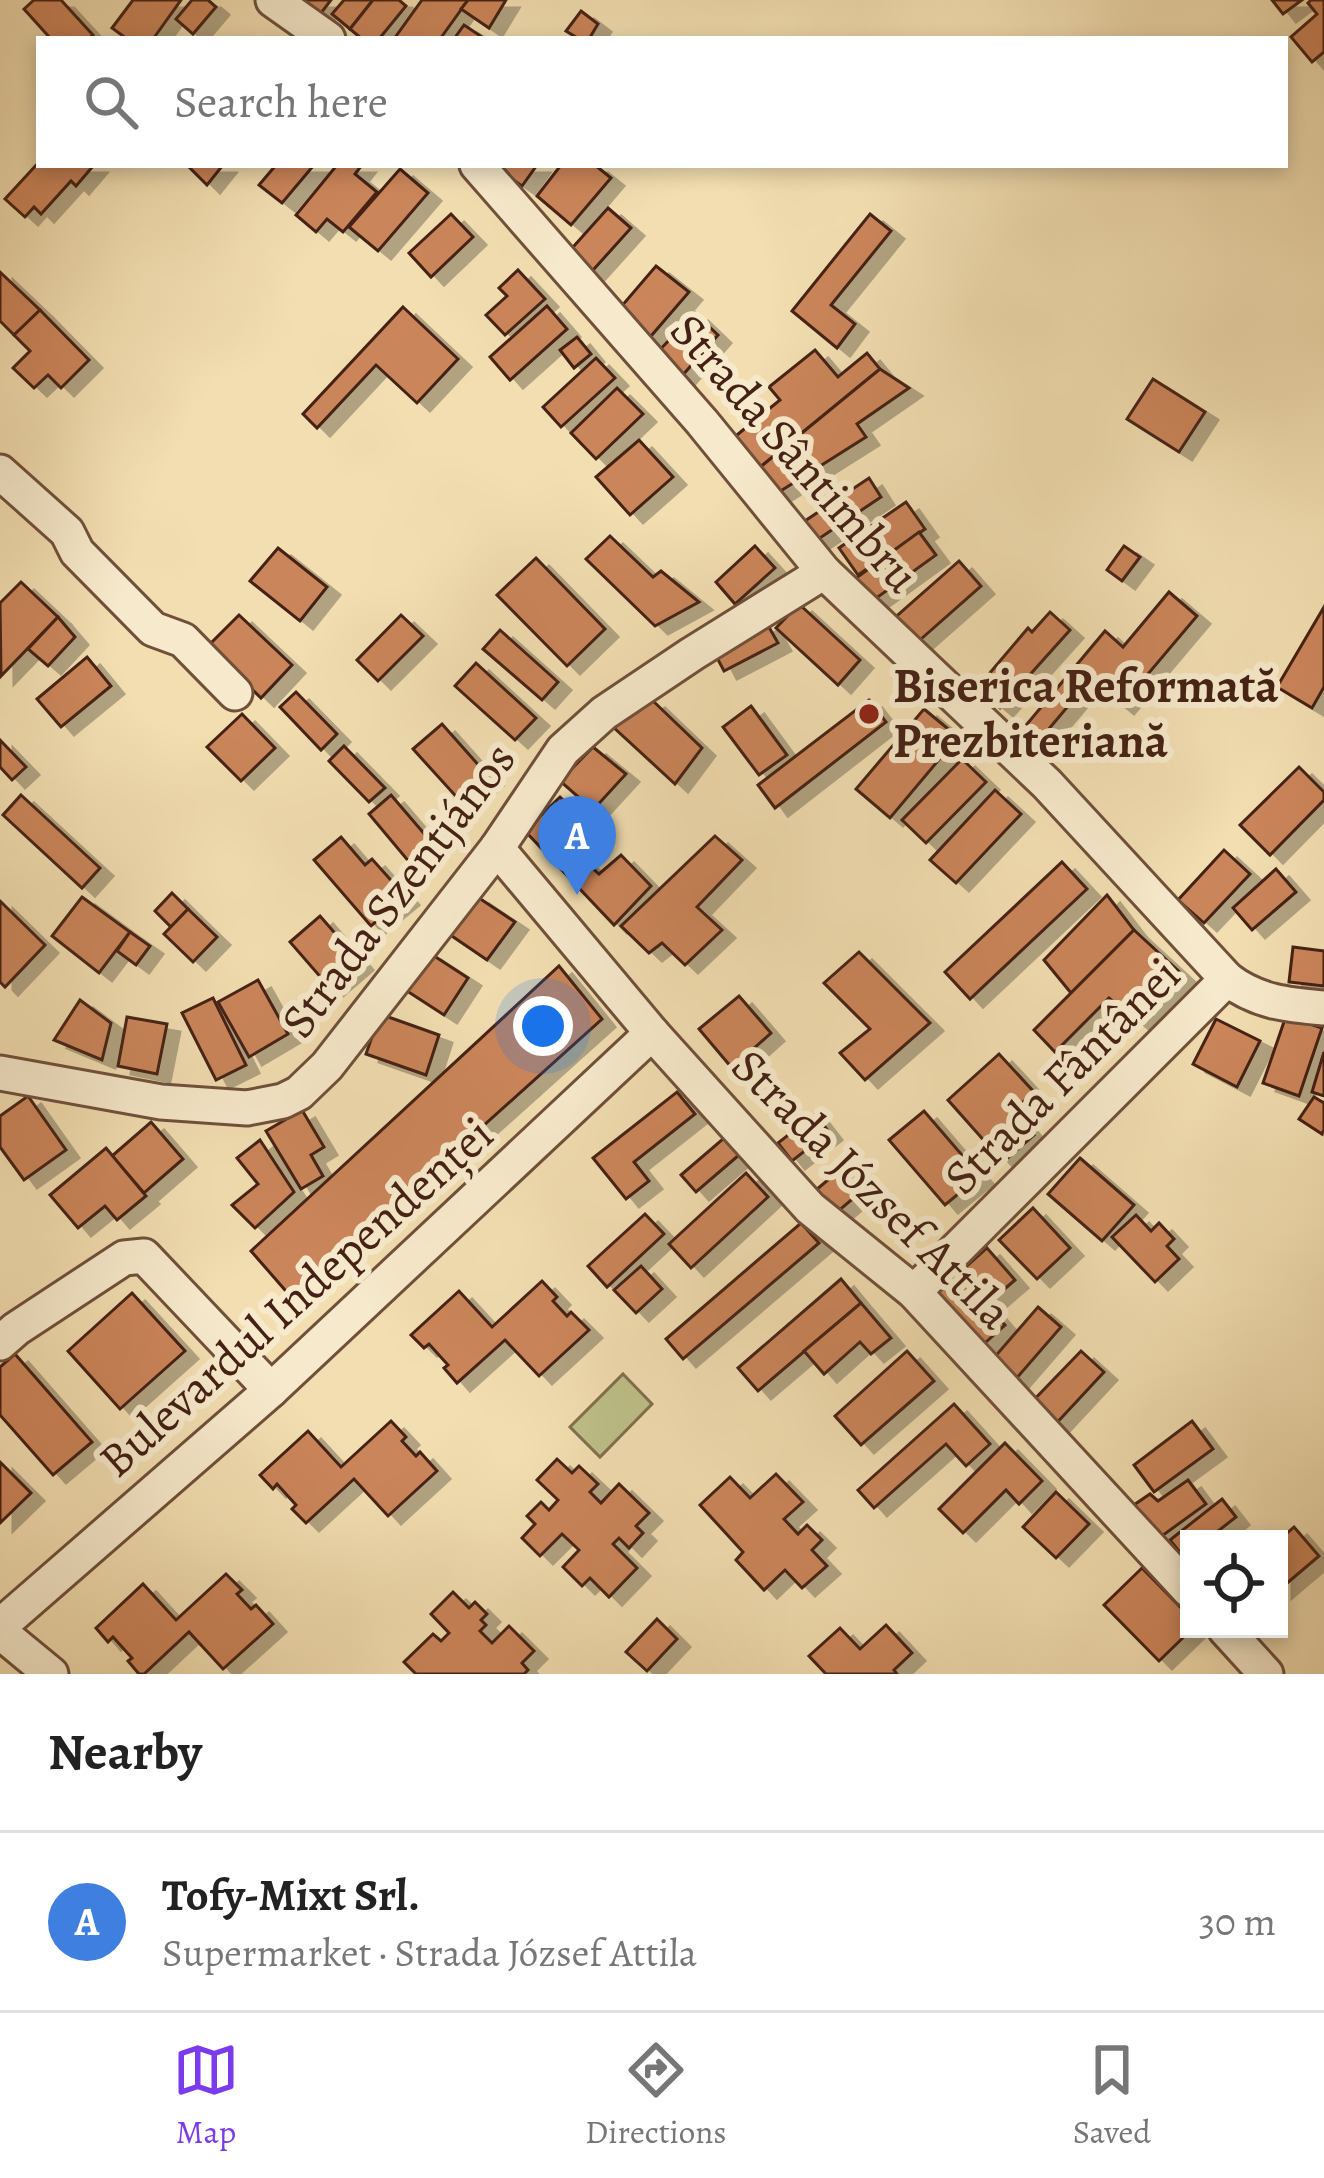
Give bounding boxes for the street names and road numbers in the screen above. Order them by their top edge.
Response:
street label: Strada Sântimbru [655,299,935,607]
street label: Strada Szentjános [265,729,531,1051]
street label: Strada Fântânei [929,943,1195,1209]
street label: Strada József Attila [717,1034,1027,1344]
street label: Bulevardul Independenței [85,1102,507,1492]

